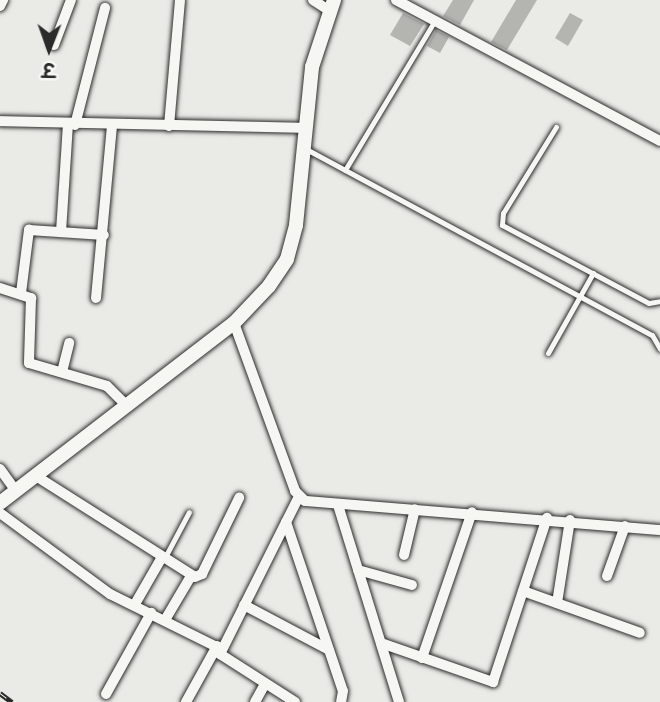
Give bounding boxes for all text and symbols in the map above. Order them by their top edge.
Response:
north arrow [14,14,84,84]
text: उ [42,57,55,83]

